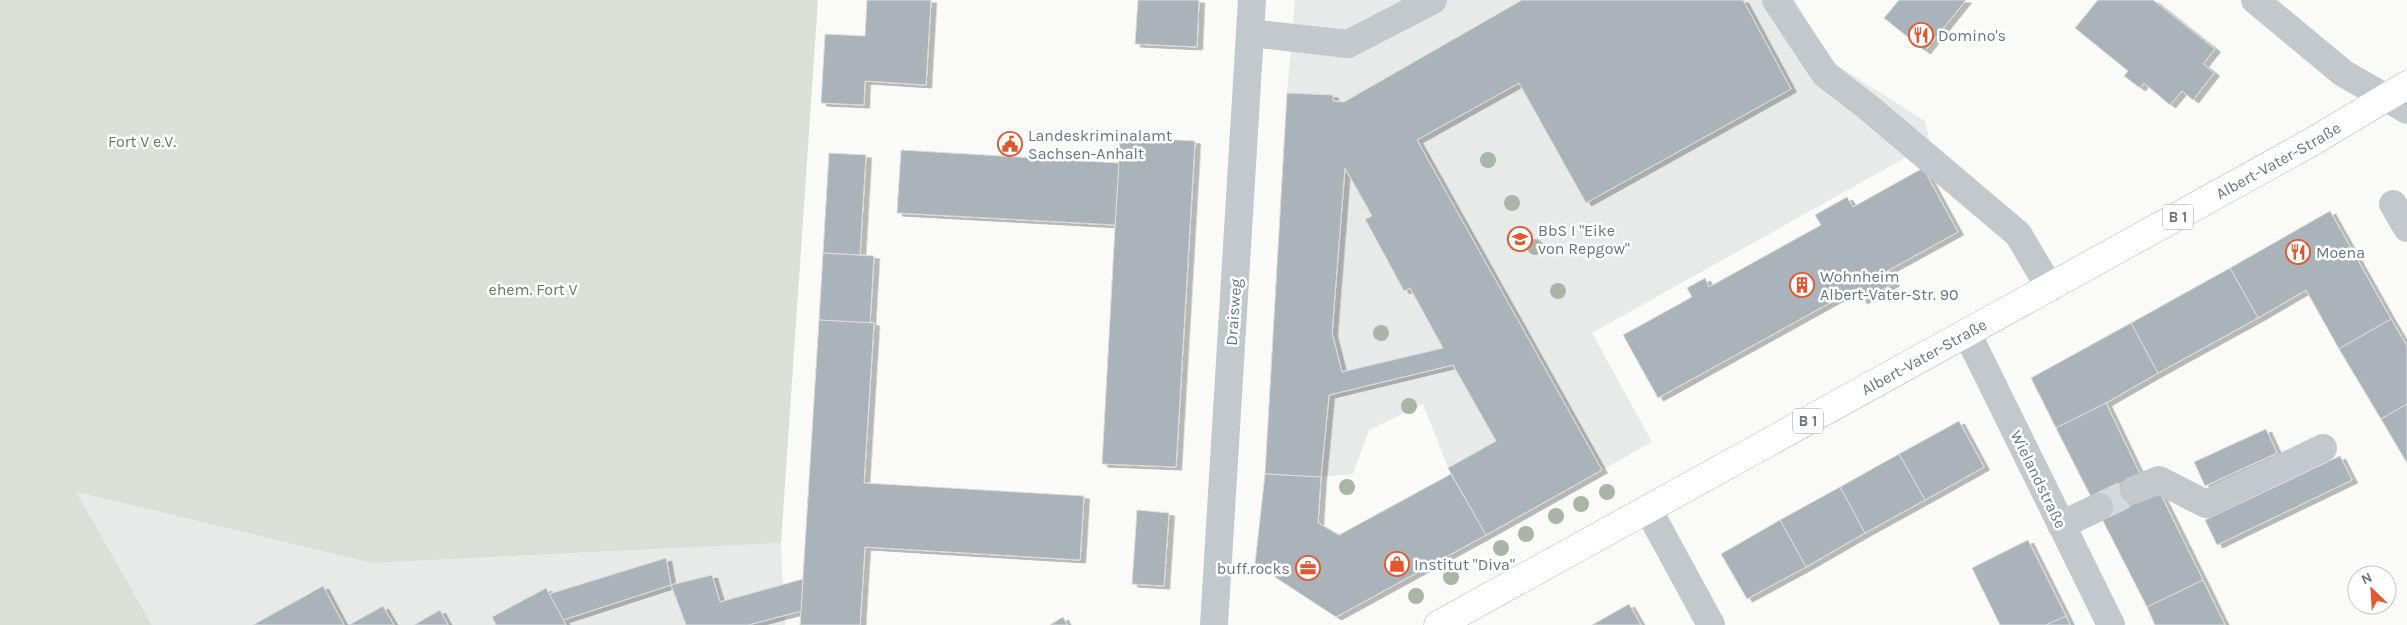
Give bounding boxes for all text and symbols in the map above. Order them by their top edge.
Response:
restaurant icon: Domino's [1908,22,1934,48]
place label: Domino's [1938,26,2006,45]
street label: Albert-Vater-Straße [2213,118,2344,203]
place label: Landeskriminalamt Sachsen-Anhalt [1028,126,1172,163]
public building icon: Landeskriminalamt Sachsen-Anhalt [997,131,1023,157]
park label: Fort V e.V. [108,132,176,151]
road number: B 1 [2163,204,2193,230]
place label: BbS I "Eike von Repgow" [1538,221,1630,258]
school or university icon: BbS I "Eike von Repgow" [1507,226,1533,252]
restaurant icon: Moena [2285,239,2311,265]
place label: Moena [2316,243,2365,262]
place label: Wohnheim Albert-Vater-Str. 90 [1820,267,1959,304]
building icon: Wohnheim Albert-Vater-Str. 90 [1789,272,1815,298]
street label: Draisweg [1222,278,1245,346]
park label: ehem. Fort V [489,280,578,299]
street label: Albert-Vater-Straße [1858,315,1990,399]
road number: B 1 [1793,408,1823,434]
street label: Wielandstraße [2007,427,2070,531]
shop icon: Institut "Diva" [1384,551,1410,577]
office icon: buff.rocks [1295,555,1321,581]
place label: Institut "Diva" [1414,555,1515,574]
place label: buff.rocks [1217,559,1290,578]
north arrow [2347,565,2397,615]
text: N [2359,569,2375,588]

